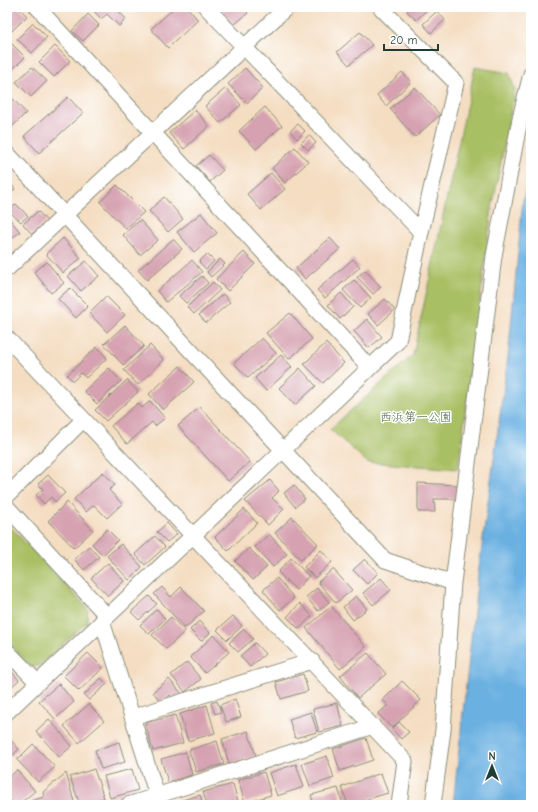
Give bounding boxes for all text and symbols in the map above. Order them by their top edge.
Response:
scale bar [384,26,438,52]
text: 20 m [390,33,418,47]
park label: 西浜第一公園 [380,410,452,424]
north arrow [472,746,512,786]
text: N [488,750,496,763]

